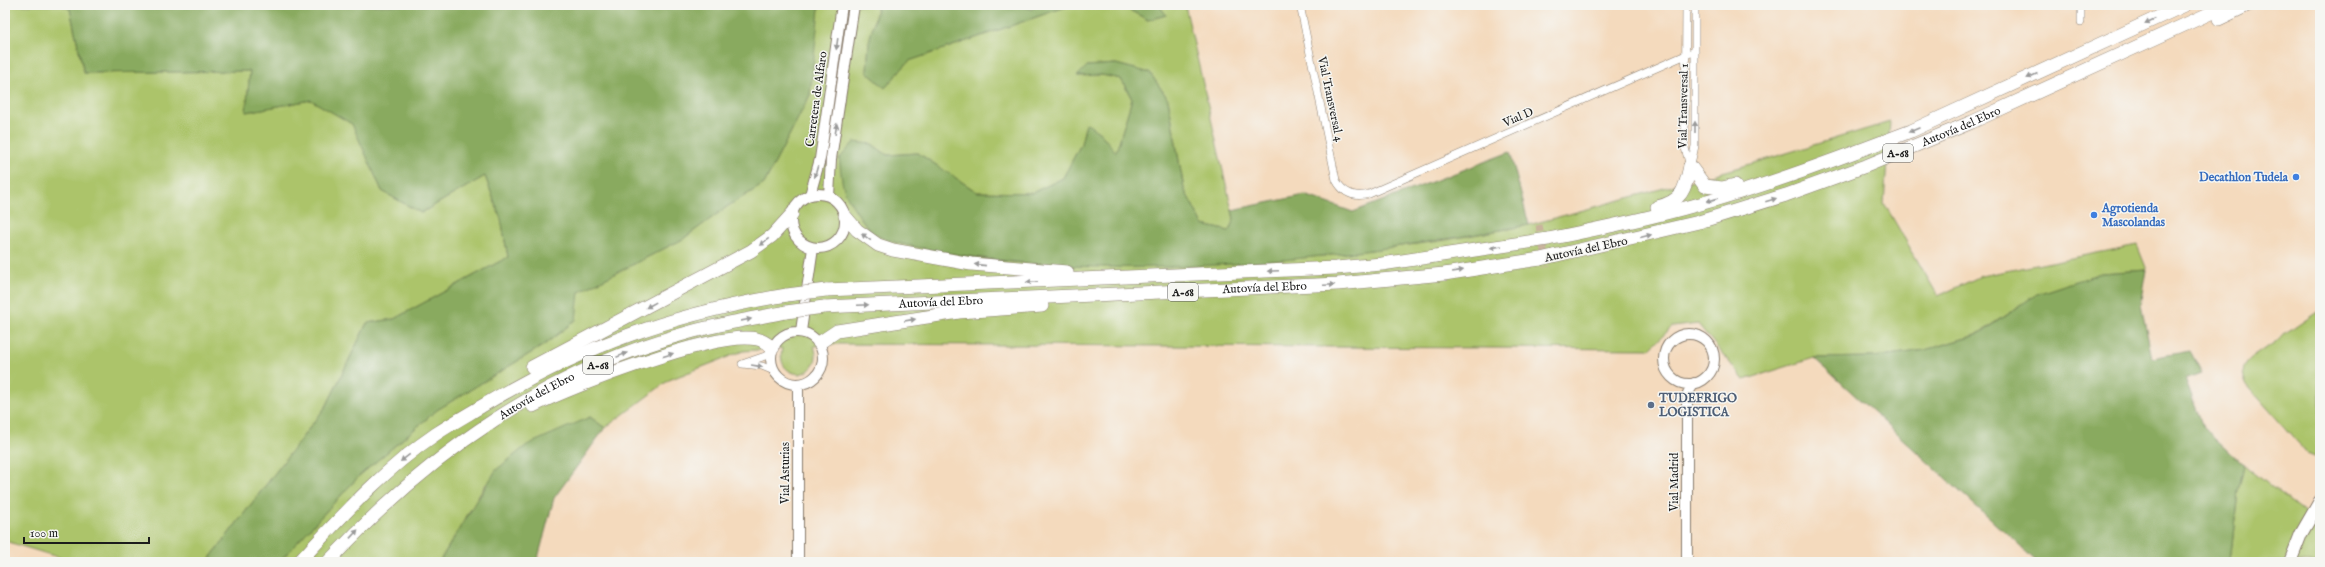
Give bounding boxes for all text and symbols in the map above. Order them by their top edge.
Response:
one-way arrow [2144,18,2156,24]
one-way arrow [834,38,840,50]
street label: Carretera de Alfaro [802,50,831,148]
street label: Vial Transversal 4 [1314,54,1347,143]
street label: Vial Transversal 1 [1675,63,1692,150]
one-way arrow [2026,73,2037,79]
street label: Autovía del Ebro [1918,103,2003,151]
street label: Vial D [1500,104,1536,131]
one-way arrow [1692,120,1698,133]
one-way arrow [833,123,839,135]
one-way arrow [1908,127,1919,133]
road number: A-68 [1883,144,1913,162]
one-way arrow [813,166,819,178]
place label: Decathlon Tudela [2199,170,2289,185]
marker: Decathlon Tudela [2291,172,2301,182]
one-way arrow [1705,197,1717,203]
one-way arrow [1765,197,1777,203]
place label: Agrotienda Mascolandas [2101,201,2166,230]
marker: Agrotienda Mascolandas [2089,210,2099,220]
one-way arrow [1640,232,1652,238]
one-way arrow [861,233,872,241]
street label: Autovía del Ebro [1542,233,1629,266]
one-way arrow [759,237,769,245]
one-way arrow [1490,244,1502,250]
one-way arrow [974,262,986,268]
one-way arrow [1266,268,1279,274]
one-way arrow [1452,268,1464,274]
one-way arrow [1026,278,1038,285]
street label: Autovía del Ebro [1221,278,1308,297]
one-way arrow [1323,282,1336,288]
road number: A-68 [1168,283,1198,301]
street label: Autovía del Ebro [897,293,984,312]
one-way arrow [857,301,869,308]
one-way arrow [645,302,657,309]
one-way arrow [740,316,753,322]
one-way arrow [904,317,916,323]
one-way arrow [616,352,628,358]
one-way arrow [662,352,674,358]
road number: A-68 [583,356,613,374]
one-way arrow [751,363,764,369]
street label: Autovía del Ebro [495,369,578,424]
place label: TUDEFRIGO LOGISTICA [1658,391,1737,420]
marker: TUDEFRIGO LOGISTICA [1646,400,1656,410]
street label: Vial Asturias [778,442,793,505]
street label: Vial Madrid [1667,452,1682,512]
one-way arrow [399,454,410,462]
scale bar [24,519,149,545]
text: 100 m [30,526,58,541]
one-way arrow [350,528,359,539]

